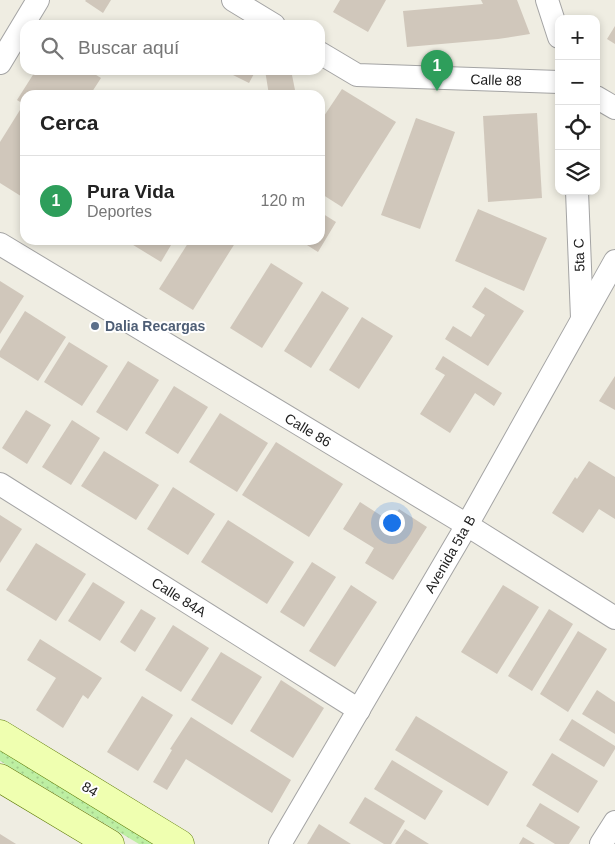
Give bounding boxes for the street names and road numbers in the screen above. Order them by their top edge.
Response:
street label: Calle 88 [470,71,522,89]
street label: 5ta C [570,238,588,272]
street label: Calle 86 [282,410,334,450]
street label: Avenida 5ta B [421,512,479,596]
street label: Calle 84A [149,574,210,620]
street label: 84 [79,778,101,800]

